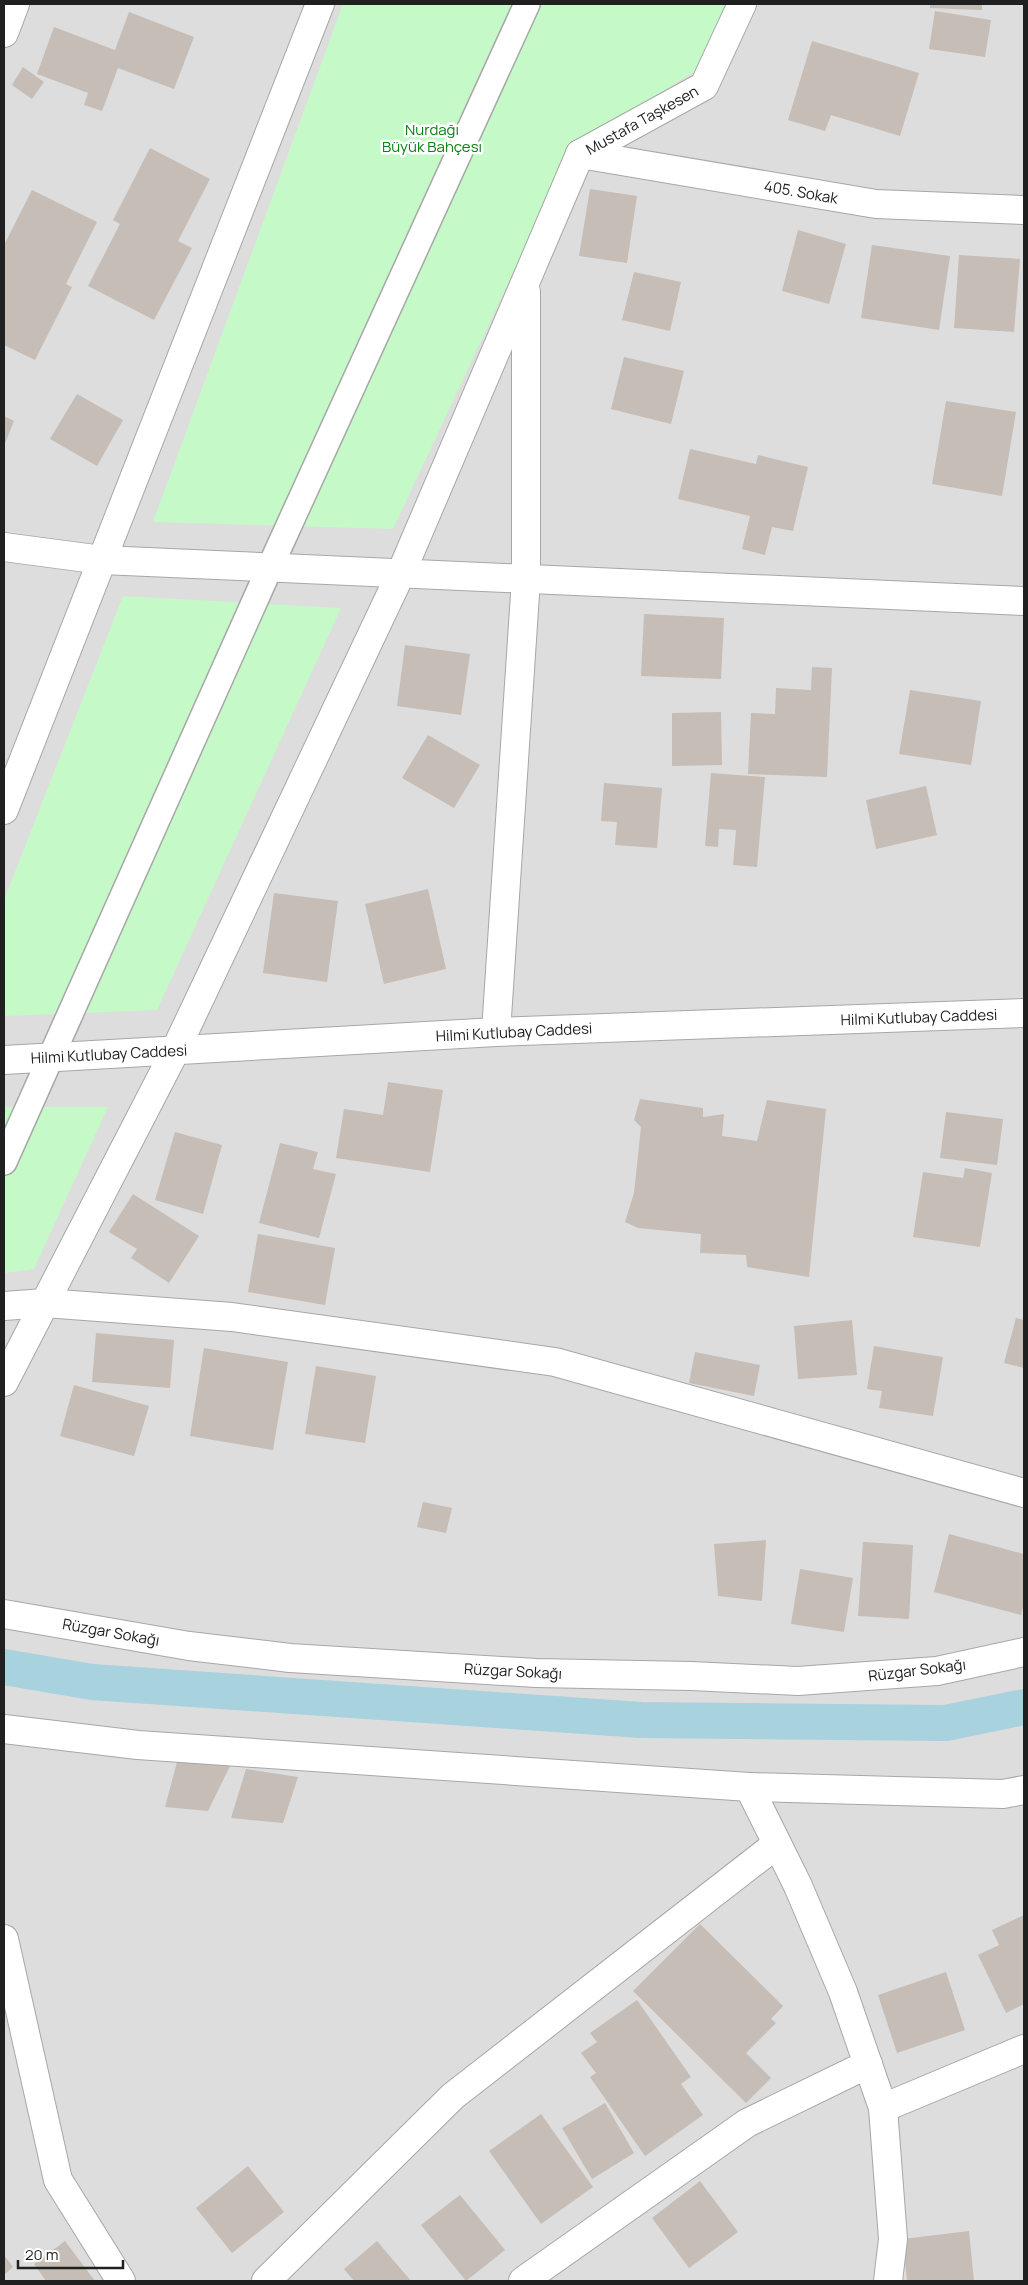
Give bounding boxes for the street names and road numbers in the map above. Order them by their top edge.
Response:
street label: Mustafa Taşkesen [582,80,702,160]
street label: 405. Sokak [762,175,840,209]
street label: Hilmi Kutlubay Caddesi [840,1004,998,1030]
street label: Hilmi Kutlubay Caddesi [435,1017,593,1047]
street label: Hilmi Kutlubay Caddesi [30,1039,188,1069]
street label: Rüzgar Sokağı [61,1613,161,1651]
street label: Rüzgar Sokağı [867,1654,967,1686]
street label: Rüzgar Sokağı [463,1658,563,1684]

